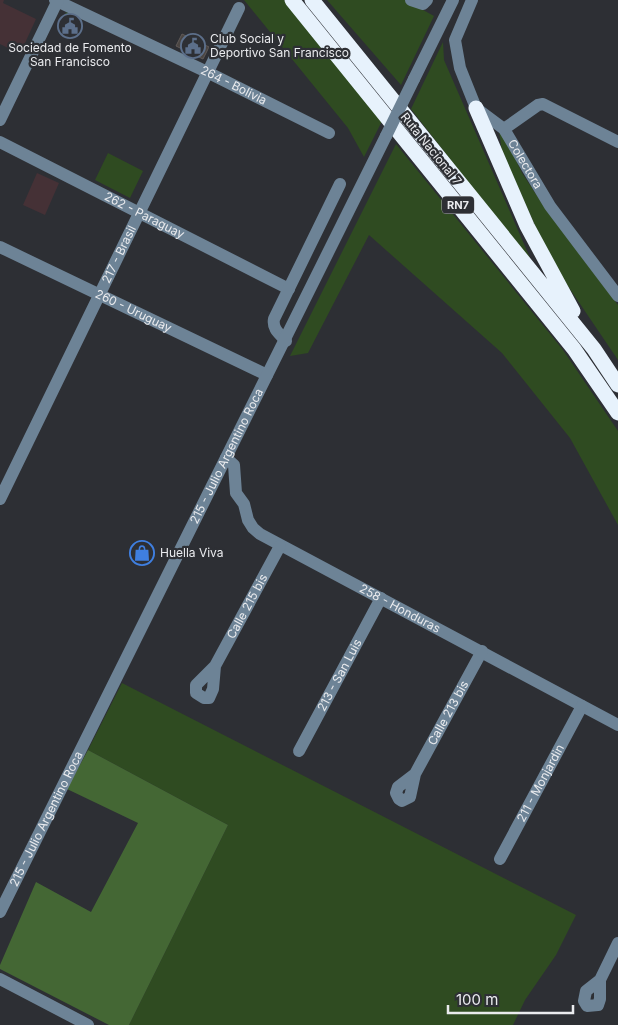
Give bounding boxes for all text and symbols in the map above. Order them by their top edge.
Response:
public building icon: Sociedad de Fomento San Francisco [57,13,83,39]
place label: Club Social y Deportivo San Francisco [210,31,349,60]
public building icon: Club Social y Deportivo San Francisco [180,33,206,59]
place label: Sociedad de Fomento San Francisco [8,40,132,69]
street label: 264 - Bolivia [198,62,269,108]
street label: Ruta Nacional 7 [398,110,465,188]
street label: Colectora [505,136,546,191]
street label: 262 - Paraguay [102,188,187,242]
road number: RN7 [442,196,474,214]
street label: 217 - Brasil [98,223,139,286]
street label: 260 - Uruguay [93,286,175,335]
street label: 215 - Julio Argentino Roca [186,386,266,526]
shop icon: Huella Viva [129,540,155,566]
place label: Huella Viva [160,545,224,560]
street label: Calle 215 bis [223,571,270,641]
street label: 258 - Honduras [357,580,443,636]
street label: 213 - San Luis [314,636,365,714]
street label: Calle 213 bis [424,678,471,748]
street label: 211 - Monjardin [513,742,567,824]
street label: 215 - Julio Argentino Roca [6,749,86,889]
scale bar [448,982,573,1014]
text: 100 m [456,990,498,1009]

